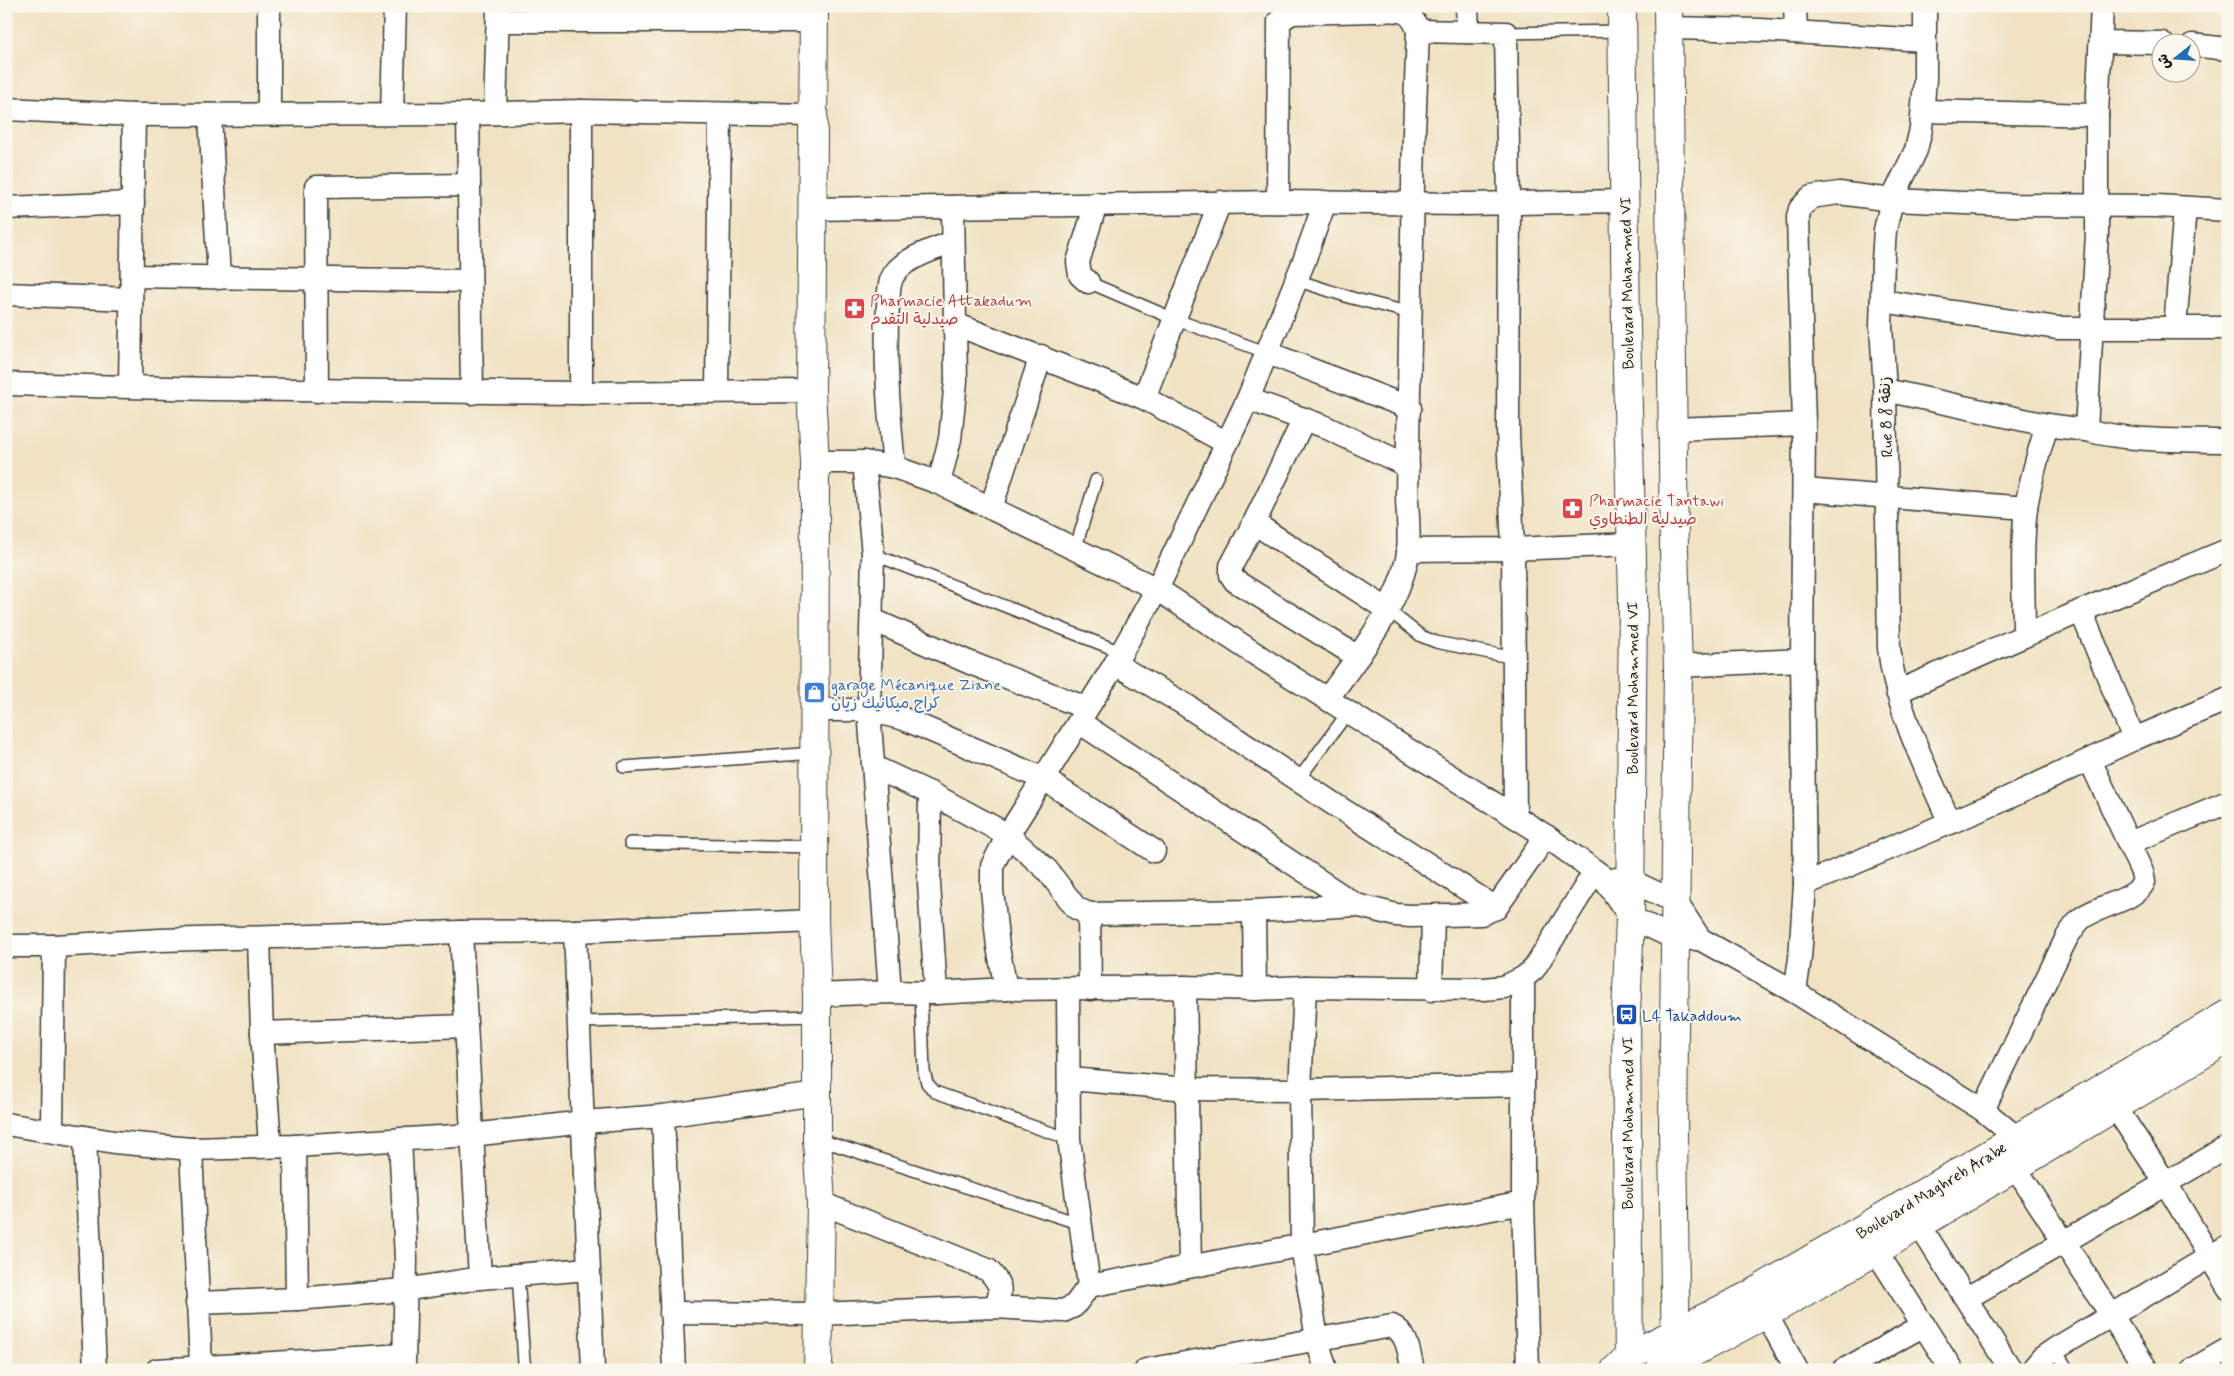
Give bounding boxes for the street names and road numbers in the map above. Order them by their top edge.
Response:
street label: Boulevard Mohammed VI [1615,196,1640,370]
street label: Rue 8 8 زنقة [1875,376,1898,458]
street label: Boulevard Mohammed VI [1623,602,1644,774]
street label: Boulevard Mohammed VI [1618,1037,1639,1209]
street label: Boulevard Maghreb Arabe [1853,1138,2011,1245]

